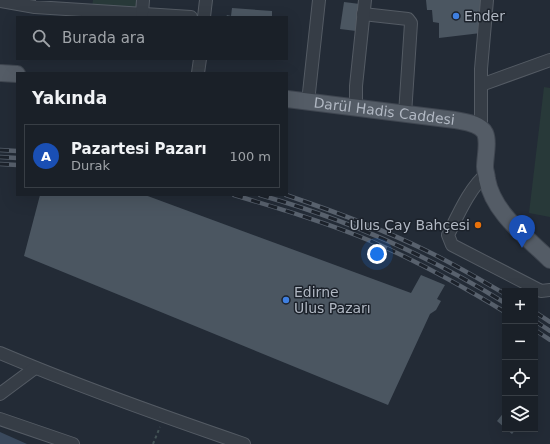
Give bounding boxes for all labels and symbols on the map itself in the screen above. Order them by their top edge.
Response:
place label: Ender [464,8,505,24]
marker: Ender [451,11,461,21]
street label: Darül Hadis Caddesi [313,94,456,128]
pin: A [509,215,535,248]
place label: Ulus Çay Bahçesi [350,217,470,233]
marker: Ulus Çay Bahçesi [473,220,483,230]
your location [367,244,387,264]
place label: Edirne Ulus Pazarı [294,284,371,316]
marker: Edirne Ulus Pazarı [281,295,291,305]

